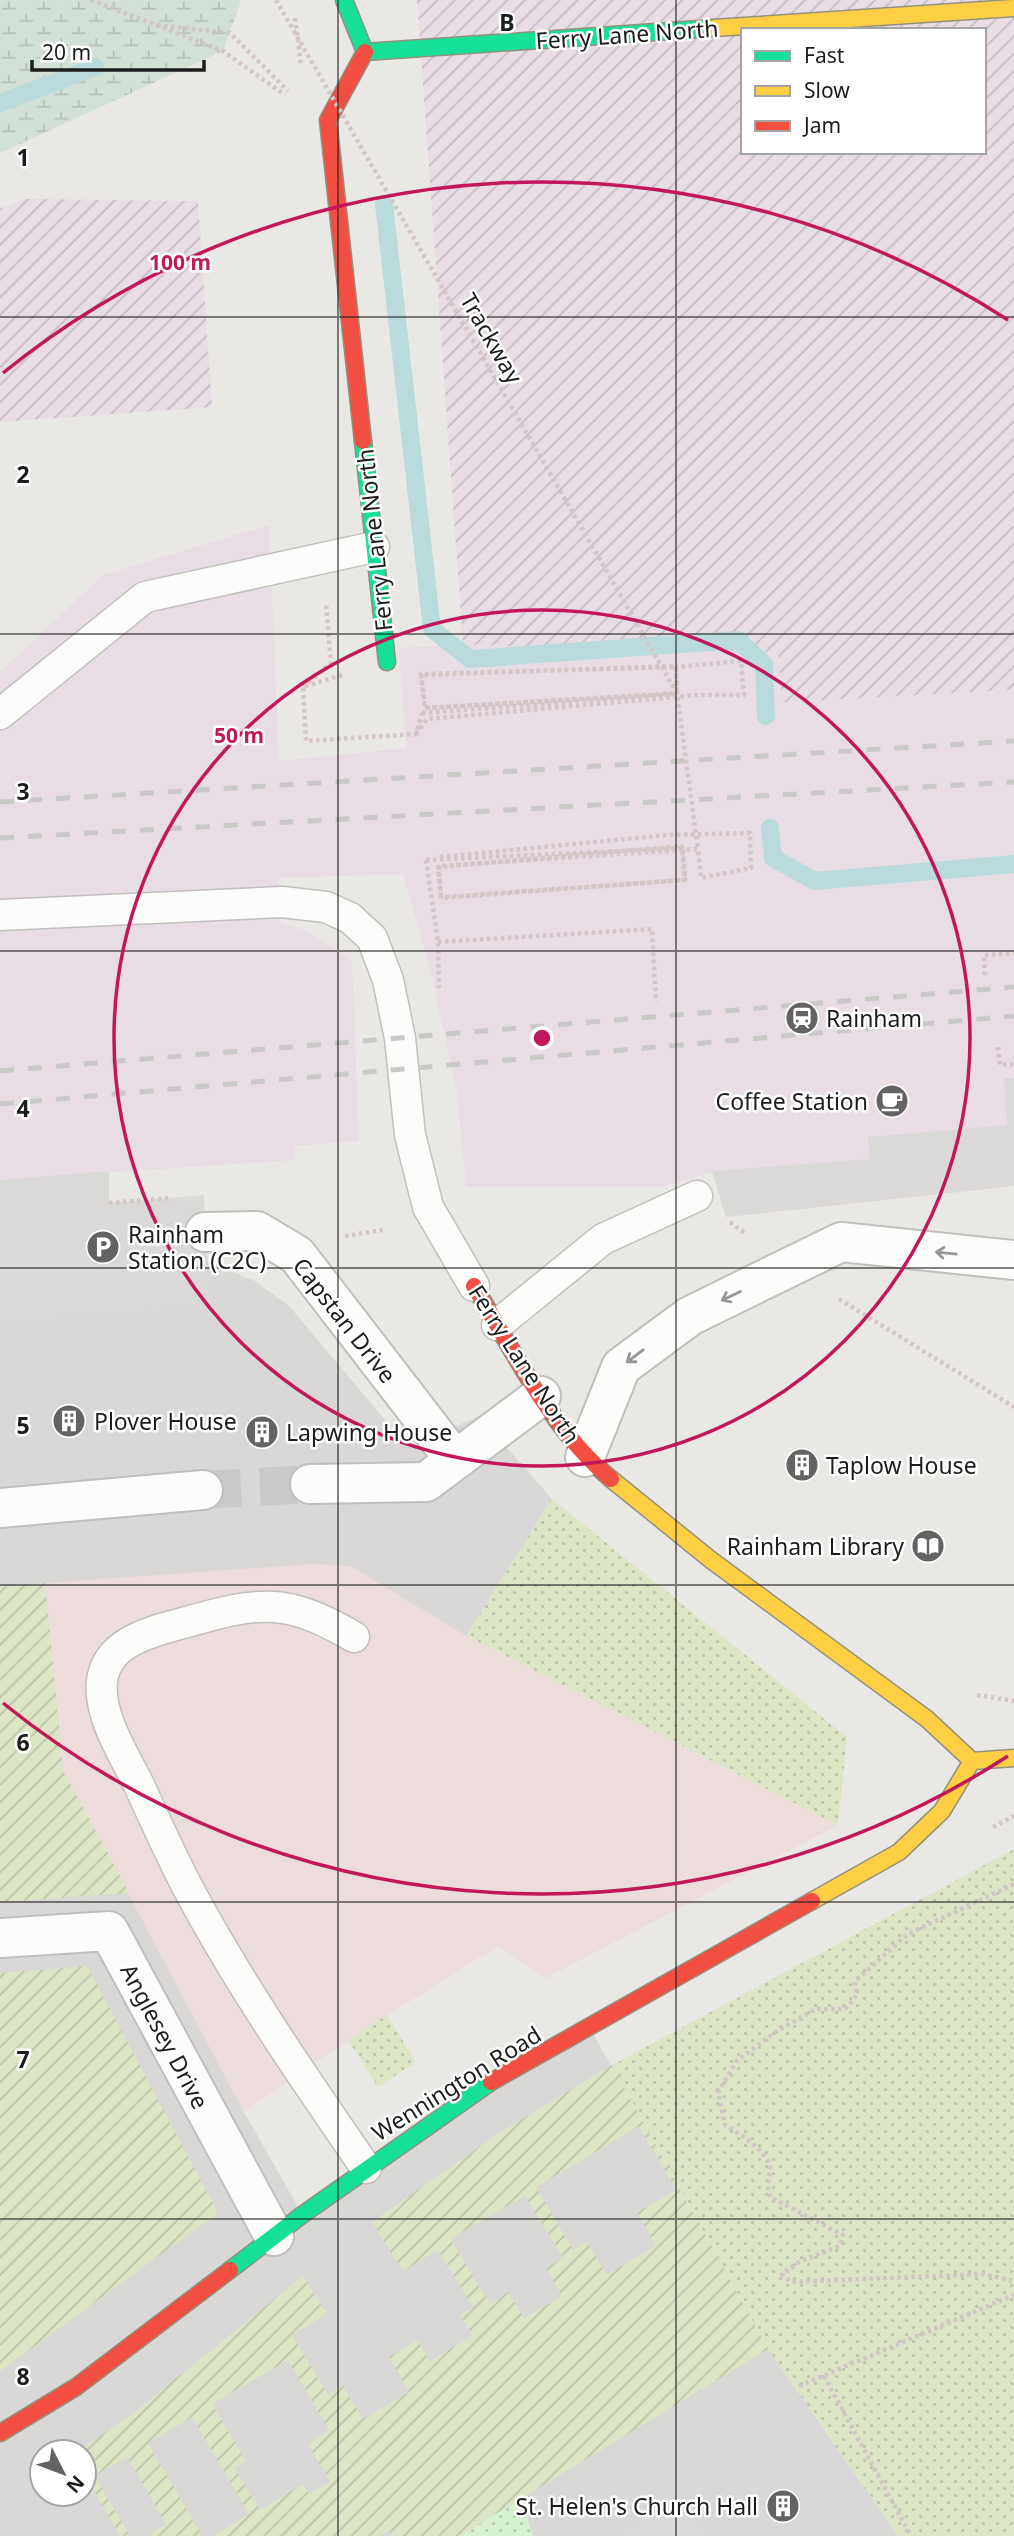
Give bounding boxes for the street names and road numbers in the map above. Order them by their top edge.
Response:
street label: Ferry Lane North [535,12,719,56]
street label: Trackway [453,287,531,389]
street label: Ferry Lane North [349,447,399,633]
street label: Capstan Drive [286,1251,404,1389]
street label: Ferry Lane North [462,1278,588,1450]
street label: Anglesey Drive [113,1958,217,2114]
street label: Wennington Road [365,2018,547,2148]

